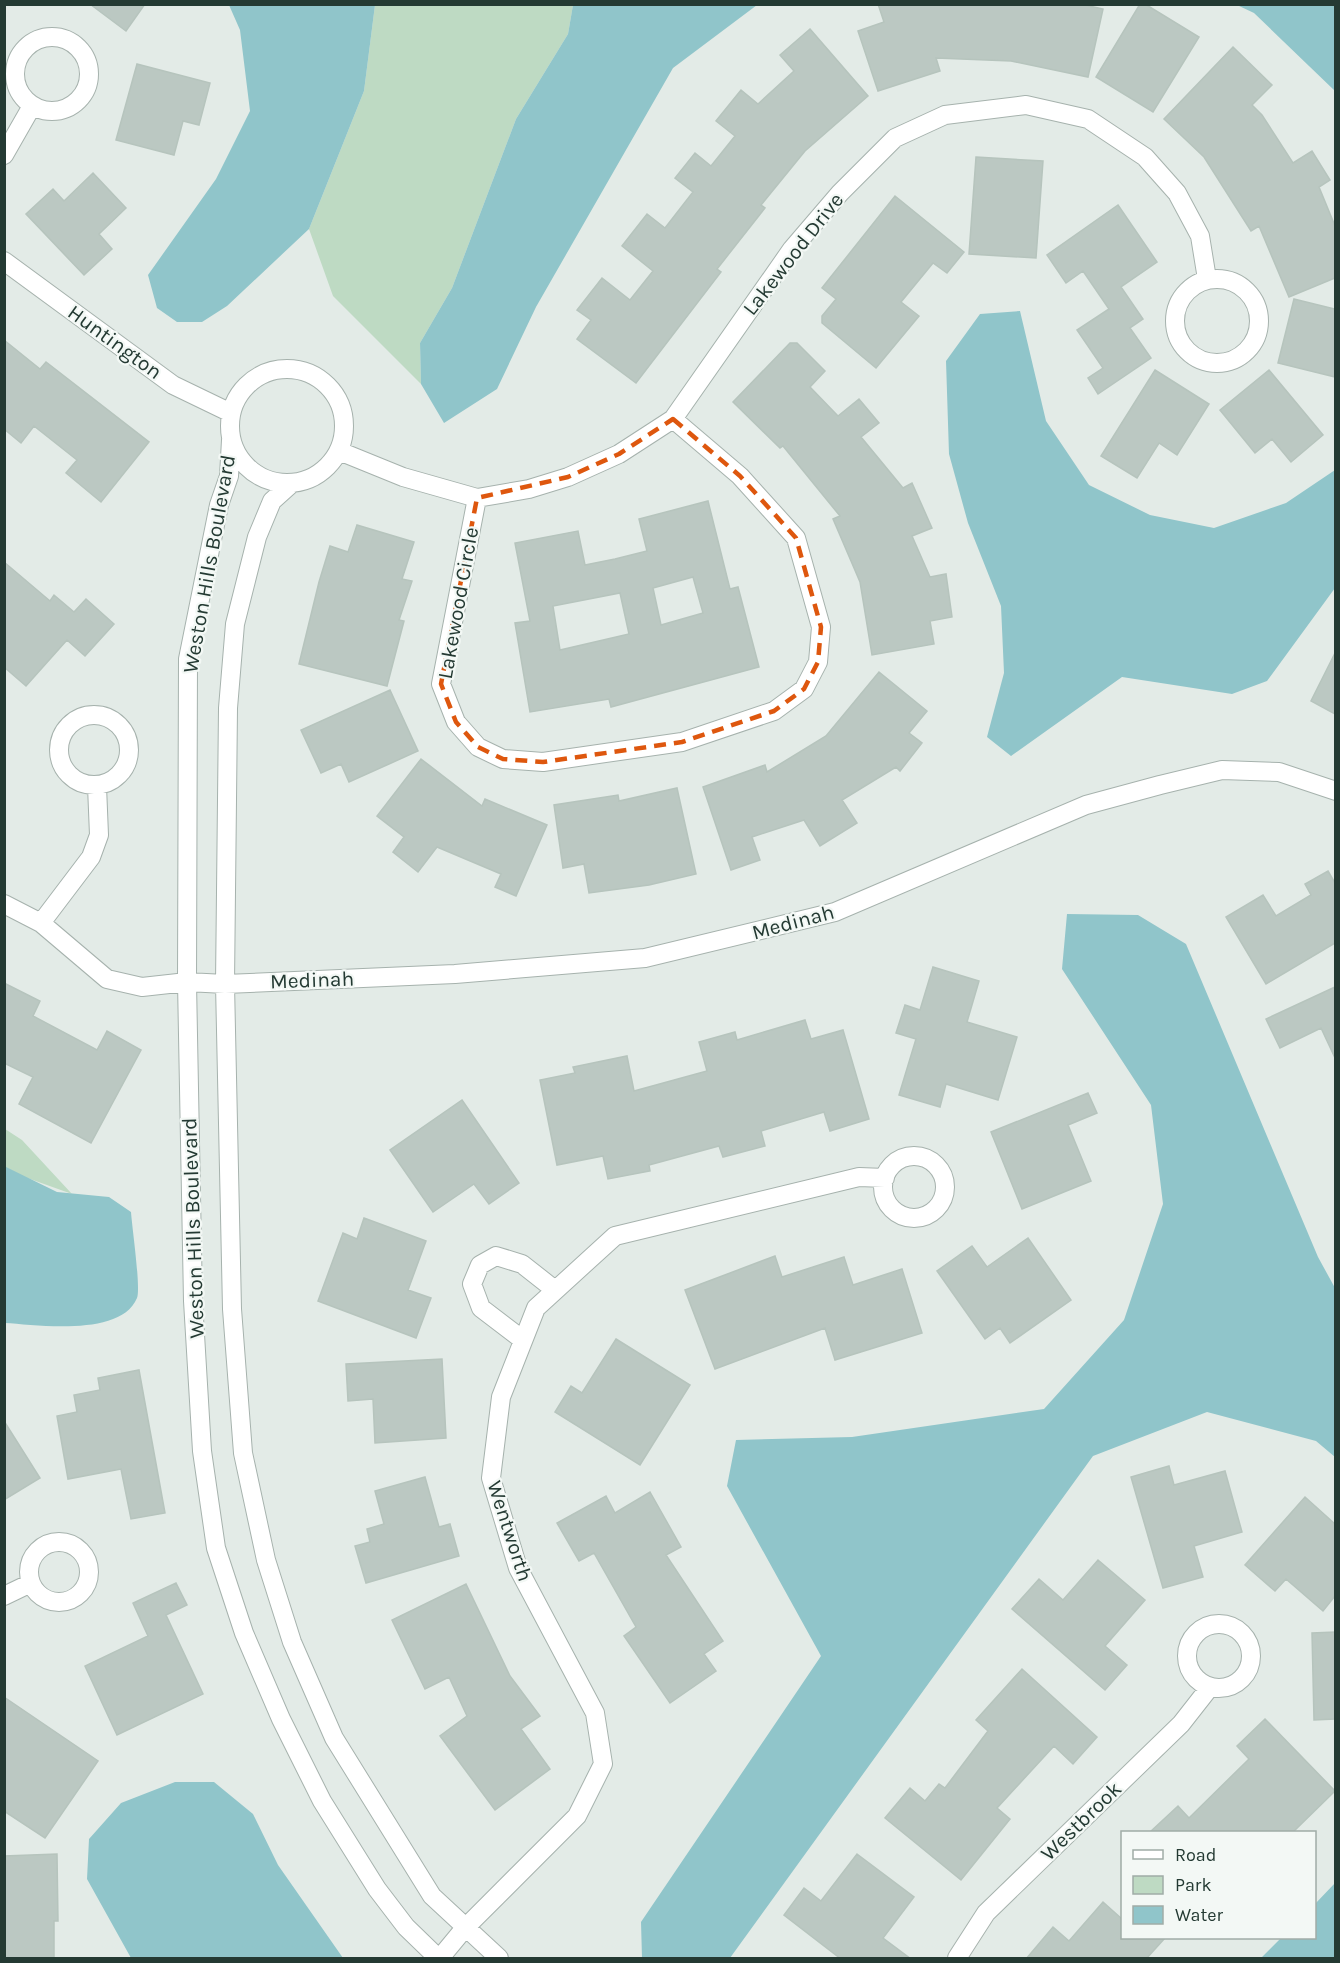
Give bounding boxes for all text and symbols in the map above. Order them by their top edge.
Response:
street label: Lakewood Drive [738,188,848,320]
street label: Huntington [63,300,167,384]
street label: Weston Hills Boulevard [178,453,240,675]
street label: Lakewood Circle [433,525,483,681]
street label: Medinah [749,900,837,944]
street label: Medinah [270,967,354,993]
street label: Weston Hills Boulevard [177,1117,209,1339]
street label: Wentworth [482,1478,538,1584]
street label: Westbrook [1036,1777,1126,1865]
legend [1121,1831,1316,1939]
text: Road [1175,1844,1216,1866]
text: Park [1175,1874,1212,1896]
text: Water [1175,1904,1223,1926]

